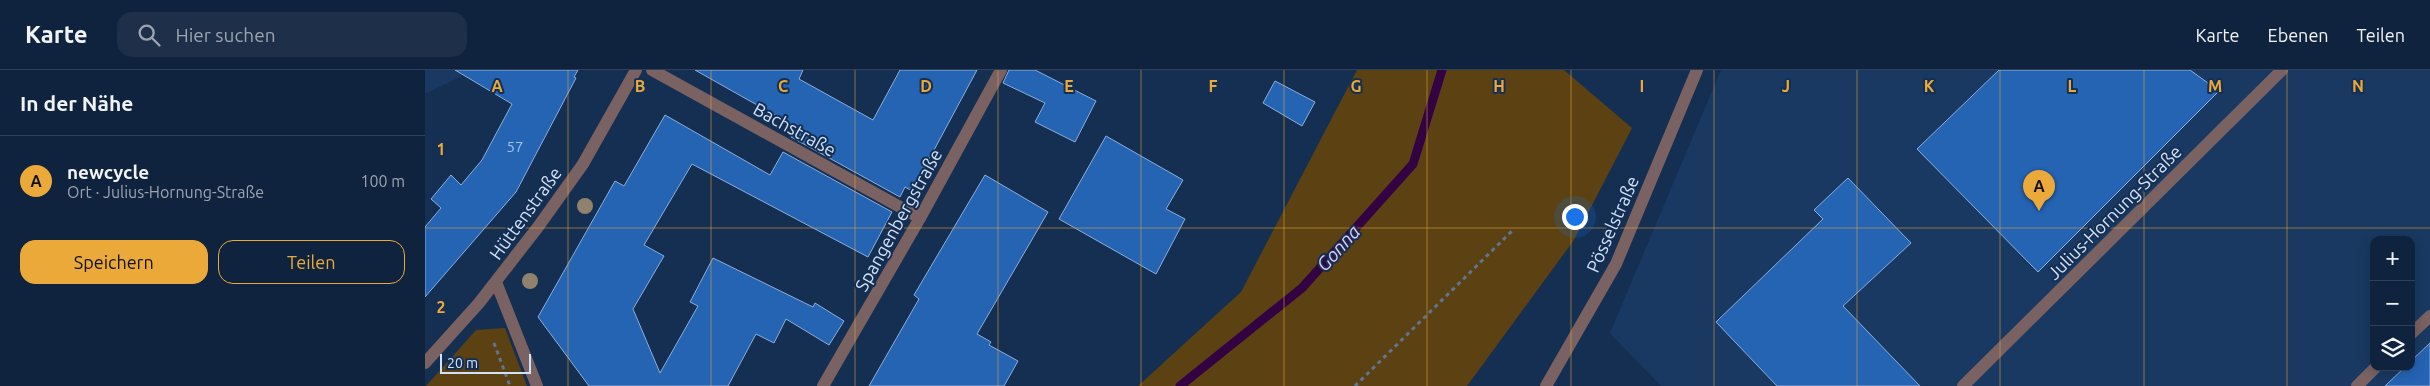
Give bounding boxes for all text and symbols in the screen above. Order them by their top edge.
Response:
search box [117,12,467,57]
text: Karte [25,21,87,48]
icon: search [135,21,163,49]
text: Hier suchen [175,24,276,46]
text: Karte [2196,25,2240,45]
text: Ebenen [2268,25,2329,45]
text: Teilen [2357,25,2405,45]
text: A [491,77,503,95]
text: B [635,77,645,95]
text: C [778,77,788,95]
text: D [920,77,932,95]
text: E [1064,77,1074,95]
text: F [1209,77,1218,95]
text: G [1350,77,1362,95]
text: H [1493,77,1505,95]
text: I [1640,77,1644,95]
text: J [1782,77,1790,95]
text: K [1924,77,1935,95]
text: L [2068,77,2077,95]
text: M [2208,77,2222,95]
text: N [2352,77,2364,95]
text: In der Nähe [20,91,133,115]
street label: Bachstraße [750,98,840,160]
house number: 57 [507,138,523,155]
text: 1 [436,140,446,158]
street label: Julius-Hornung-Straße [2043,141,2185,283]
street label: Spangenbergstraße [851,145,945,295]
text: newcycle [67,161,149,183]
street label: Hüttenstraße [485,163,565,263]
pin: A [2023,170,2055,211]
text: A [30,172,42,190]
text: 100 m [360,172,405,190]
street label: Pösselstraße [1582,173,1642,275]
text: Ort · Julius-Hornung-Straße [67,183,264,201]
your location [1562,204,1588,230]
water label: Gonna [1312,221,1364,275]
map controls [2370,236,2415,371]
button: + [2370,236,2415,281]
button: Speichern [20,240,208,284]
button: Teilen [218,240,405,284]
button: − [2370,281,2415,326]
text: 2 [436,298,446,316]
button: layers [2370,326,2415,371]
scale bar [440,351,531,374]
text: 20 m [447,355,478,371]

